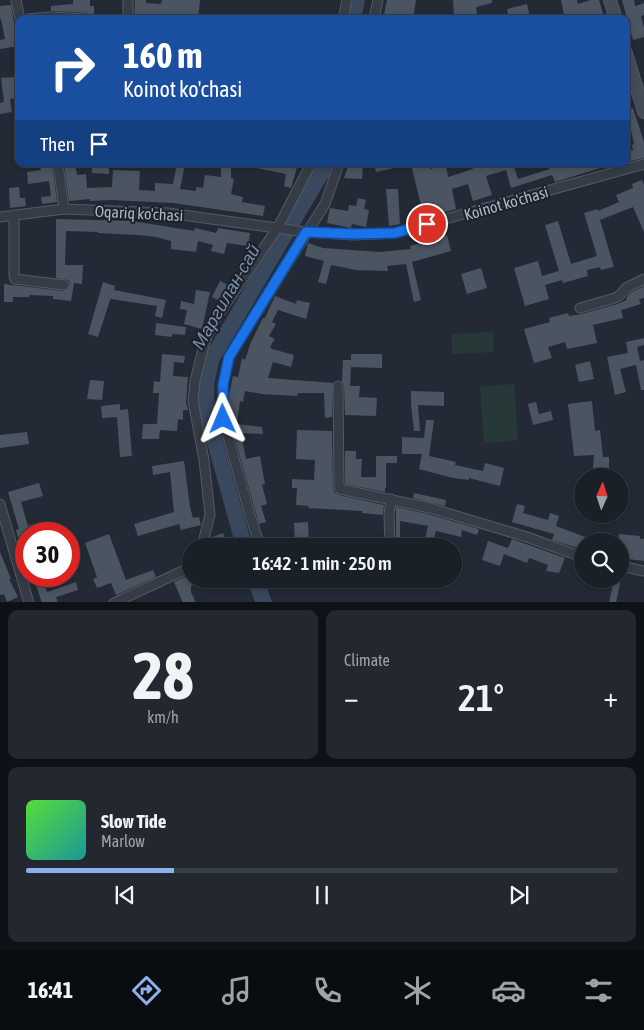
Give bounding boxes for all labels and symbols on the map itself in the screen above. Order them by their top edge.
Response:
street label: Koinot ko'chasi [462,182,550,224]
street label: Oqariq ko'chasi [94,202,184,225]
pin [406,203,448,245]
water label: Маргилан-сай [187,241,264,353]
position arrow [196,392,248,444]
north arrow [574,468,629,522]
speed limit sign: 30 [15,522,80,587]

